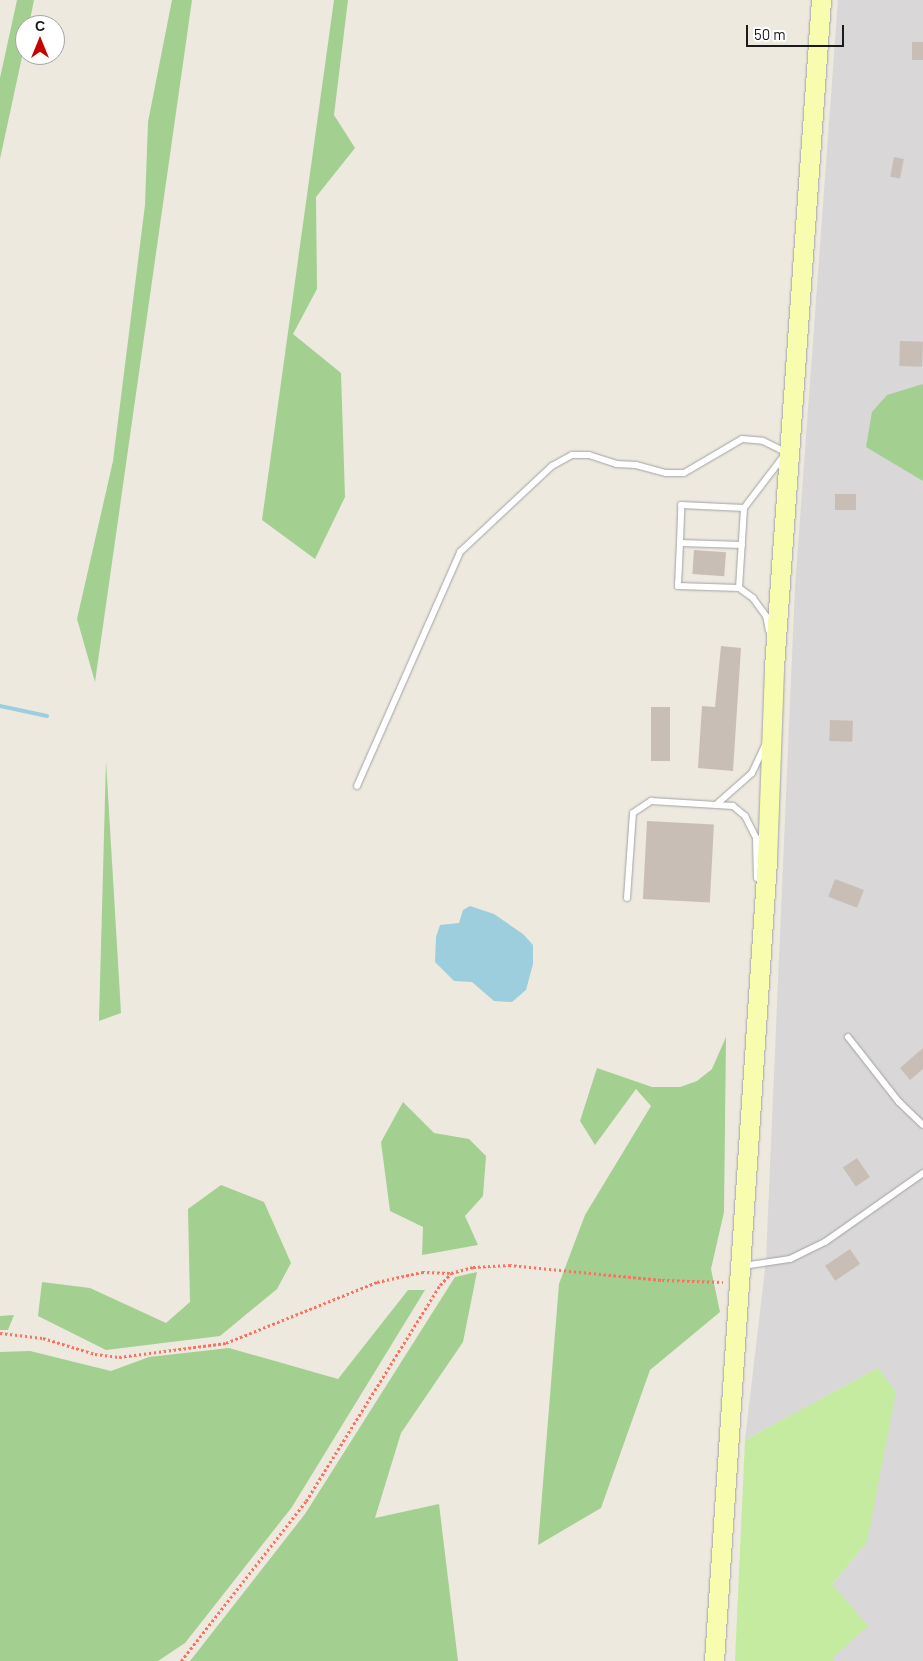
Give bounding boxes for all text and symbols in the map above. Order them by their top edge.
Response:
north arrow [15,15,65,65]
scale bar [748,15,846,47]
text: С [35,17,45,34]
text: 50 m [754,25,786,43]

